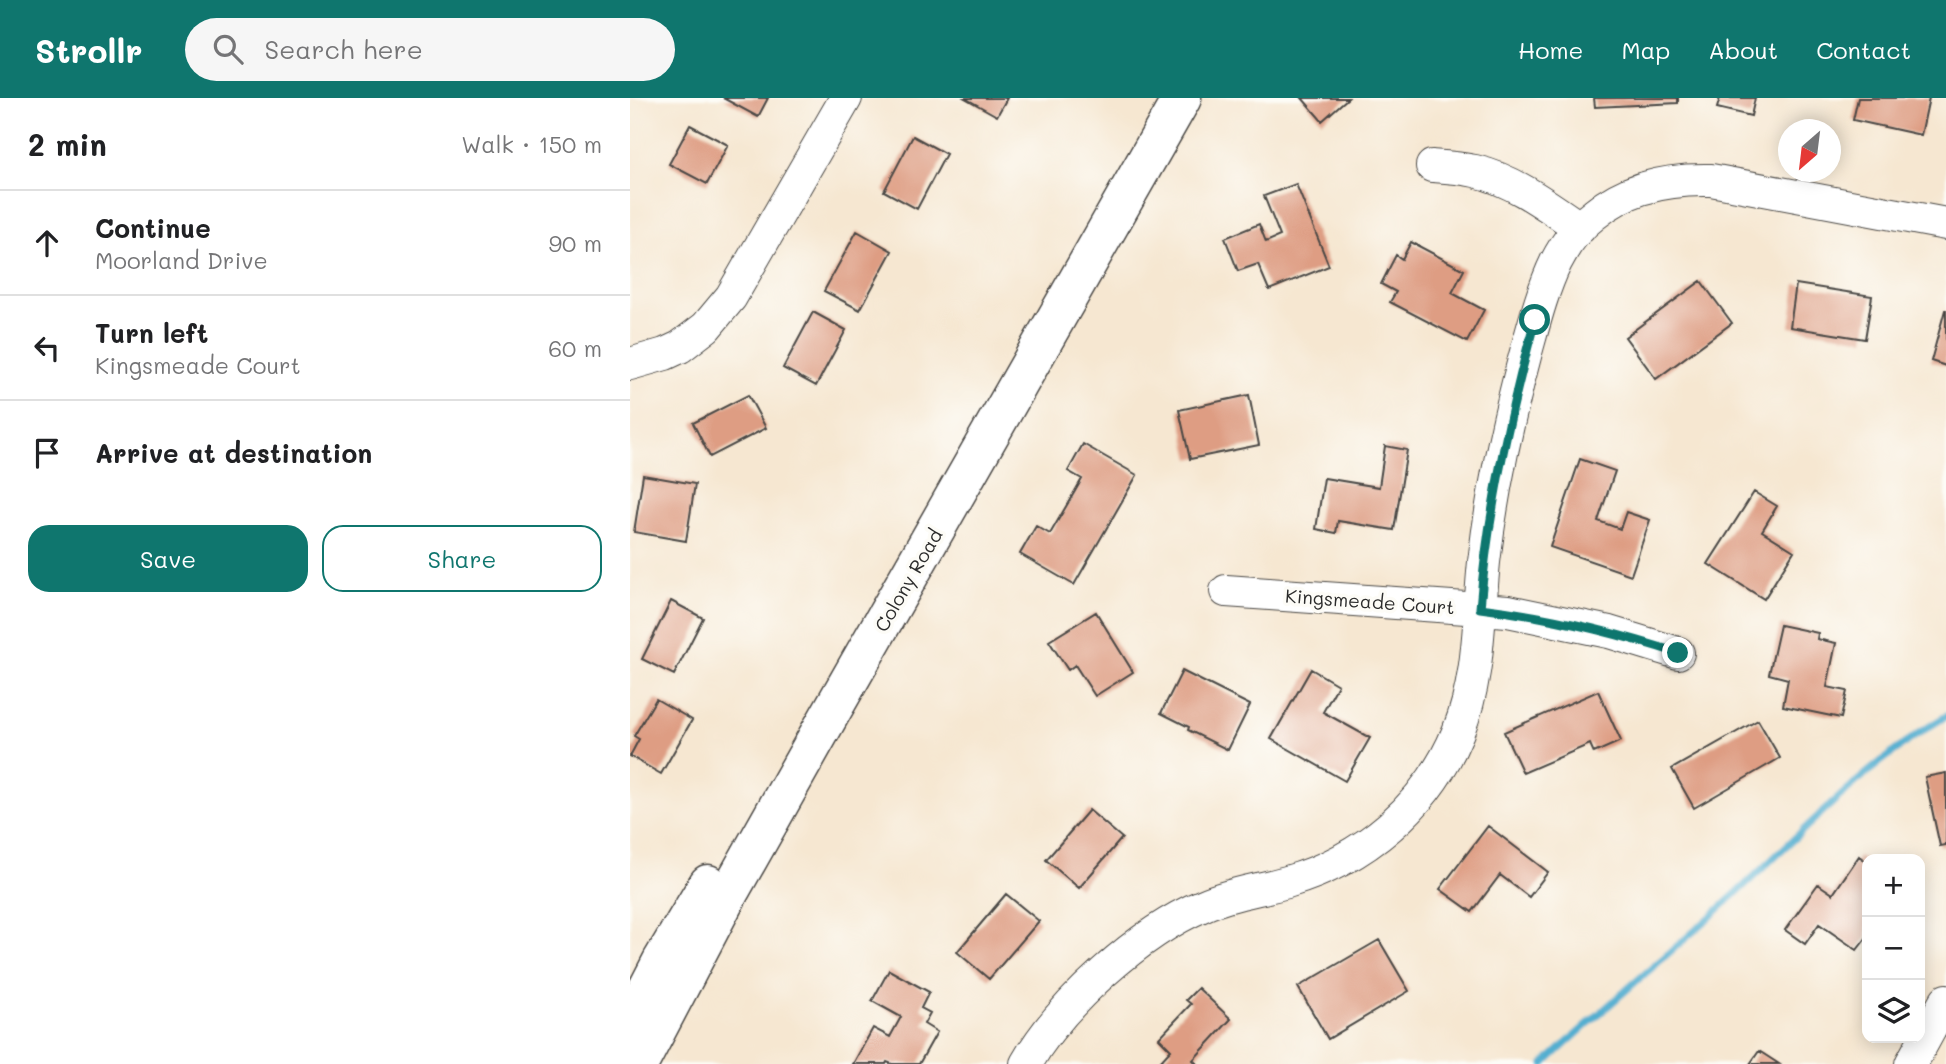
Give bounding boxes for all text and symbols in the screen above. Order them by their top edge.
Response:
search box [185,18,675,81]
text: Strollr [35,28,143,71]
icon: search [209,30,247,68]
text: Search here [265,32,423,66]
text: Home [1518,34,1583,65]
text: Map [1621,34,1670,65]
text: About [1708,34,1778,65]
text: Contact [1816,34,1911,65]
north arrow [1778,119,1841,182]
text: 2 min [28,124,107,164]
text: Walk · 150 m [461,129,602,159]
text: Continue [95,211,211,245]
icon: ahead [28,224,66,262]
text: 90 m [549,228,602,258]
text: Moorland Drive [95,245,268,275]
route start [1519,304,1550,335]
text: Turn left [95,316,208,350]
icon: left [28,329,66,367]
text: 60 m [548,333,602,363]
text: Kingsmeade Court [95,350,301,380]
icon: arrive [28,434,66,472]
text: Arrive at destination [95,436,372,470]
street label: Colony Road [868,524,948,636]
button: Save [28,525,308,592]
button: Share [322,525,602,592]
street label: Kingsmeade Court [1284,583,1456,619]
route end [1662,637,1693,668]
map controls [1862,854,1925,1043]
button: + [1862,854,1925,917]
button: − [1862,917,1925,980]
button: layers [1862,980,1925,1043]

